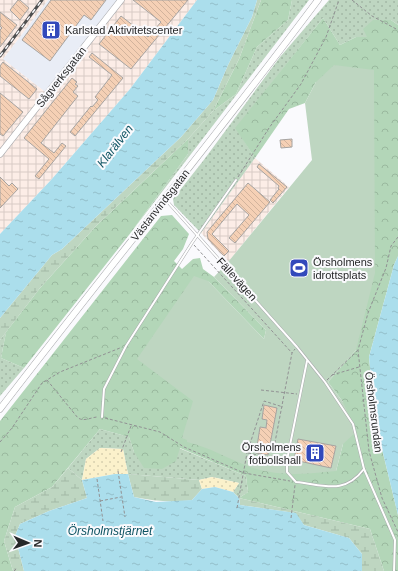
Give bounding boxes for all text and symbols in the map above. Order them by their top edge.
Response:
building icon: Karlstad Aktivitetscenter [40,19,62,41]
place label: Karlstad Aktivitetscenter [65,24,183,36]
street label: Sågverksgatan [34,44,88,110]
water label: Klarälven [94,122,136,170]
street label: Västanvindsgatan [128,167,192,243]
street label: Fällevägen [215,255,259,303]
place label: Örsholmens idrottsplats [313,256,373,281]
sports icon: Örsholmens idrottsplats [288,257,310,279]
street label: Örsholmsrundan [363,371,385,453]
place label: Örsholmens fotbollshall [242,441,302,466]
building icon: Örsholmens fotbollshall [304,442,326,464]
north arrow [8,523,48,563]
water label: Örsholmstjärnet [68,524,153,538]
text: N [32,539,44,548]

